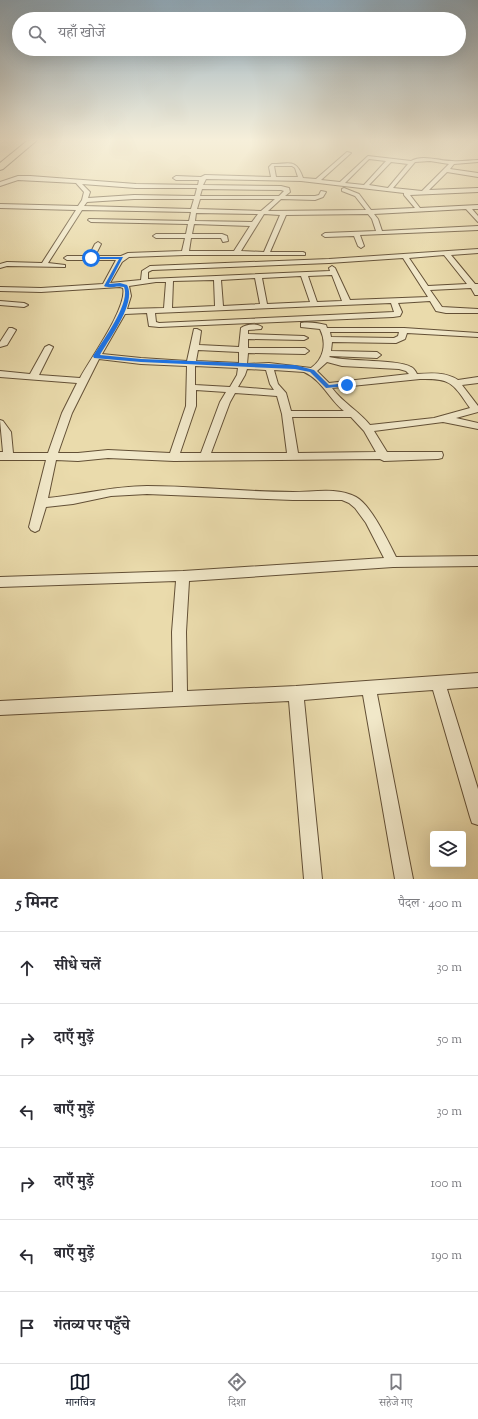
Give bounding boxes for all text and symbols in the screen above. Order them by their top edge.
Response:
search box [12,12,466,56]
icon: search [26,23,48,45]
text: यहाँ खोजें [58,23,105,44]
route start [82,249,100,267]
route end [338,376,356,394]
map controls [430,831,466,867]
button: layers [430,831,466,867]
text: 5 मिनट [16,892,58,916]
text: पैदल · 400 m [398,895,462,913]
text: सीधे चलें [54,956,101,977]
icon: ahead [16,957,38,979]
text: 30 m [436,959,462,977]
text: दाएँ मुड़ें [54,1028,94,1049]
icon: right [16,1029,38,1051]
text: 50 m [437,1031,462,1049]
text: बाएँ मुड़ें [54,1100,94,1121]
icon: left [16,1101,38,1123]
text: 30 m [436,1103,462,1121]
text: दाएँ मुड़ें [54,1172,94,1193]
icon: right [16,1173,38,1195]
text: 100 m [430,1175,462,1193]
text: बाएँ मुड़ें [54,1244,94,1265]
icon: left [16,1245,38,1267]
text: 190 m [431,1247,462,1265]
text: गंतव्य पर पहुँचे [54,1316,130,1337]
icon: arrive [16,1317,38,1339]
tab: मानचित्र [65,1371,95,1413]
tab: दिशा [226,1371,248,1413]
tab: सहेजे गए [379,1371,413,1413]

